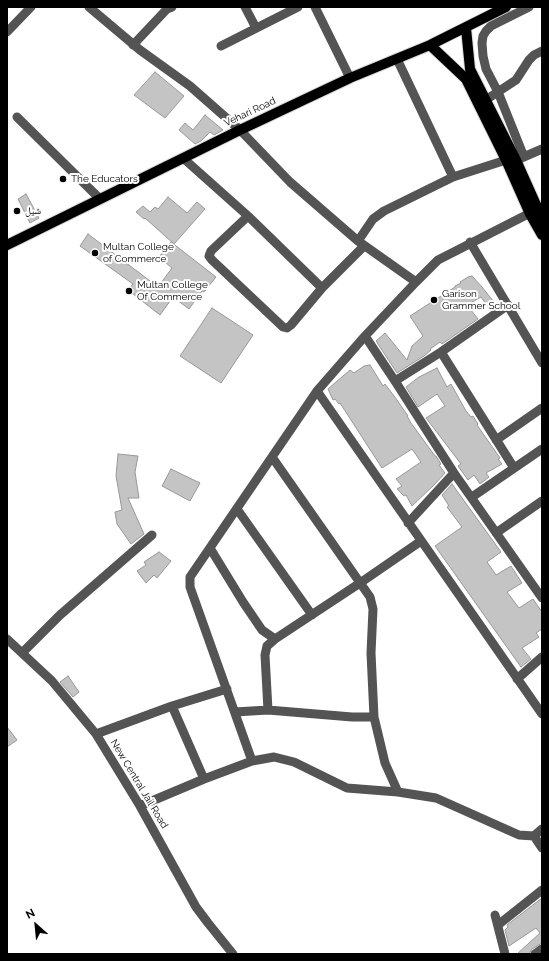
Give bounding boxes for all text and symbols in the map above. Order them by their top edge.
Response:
street label: Vehari Road [222,95,278,129]
place label: The Educators [71,173,138,185]
marker: The Educators [58,174,68,184]
place label: شیل [25,205,41,217]
marker: شیل [12,206,22,216]
place label: Multan College of Commerce [103,241,174,264]
marker: Multan College of Commerce [90,248,100,258]
place label: Multan College Of Commerce [137,279,208,302]
marker: Multan College Of Commerce [124,286,134,296]
place label: Garison Grammer School [442,288,520,312]
marker: Garison Grammer School [429,295,439,305]
street label: New Central Jail Road [108,737,170,831]
north arrow [16,905,56,945]
text: N [24,906,37,922]

